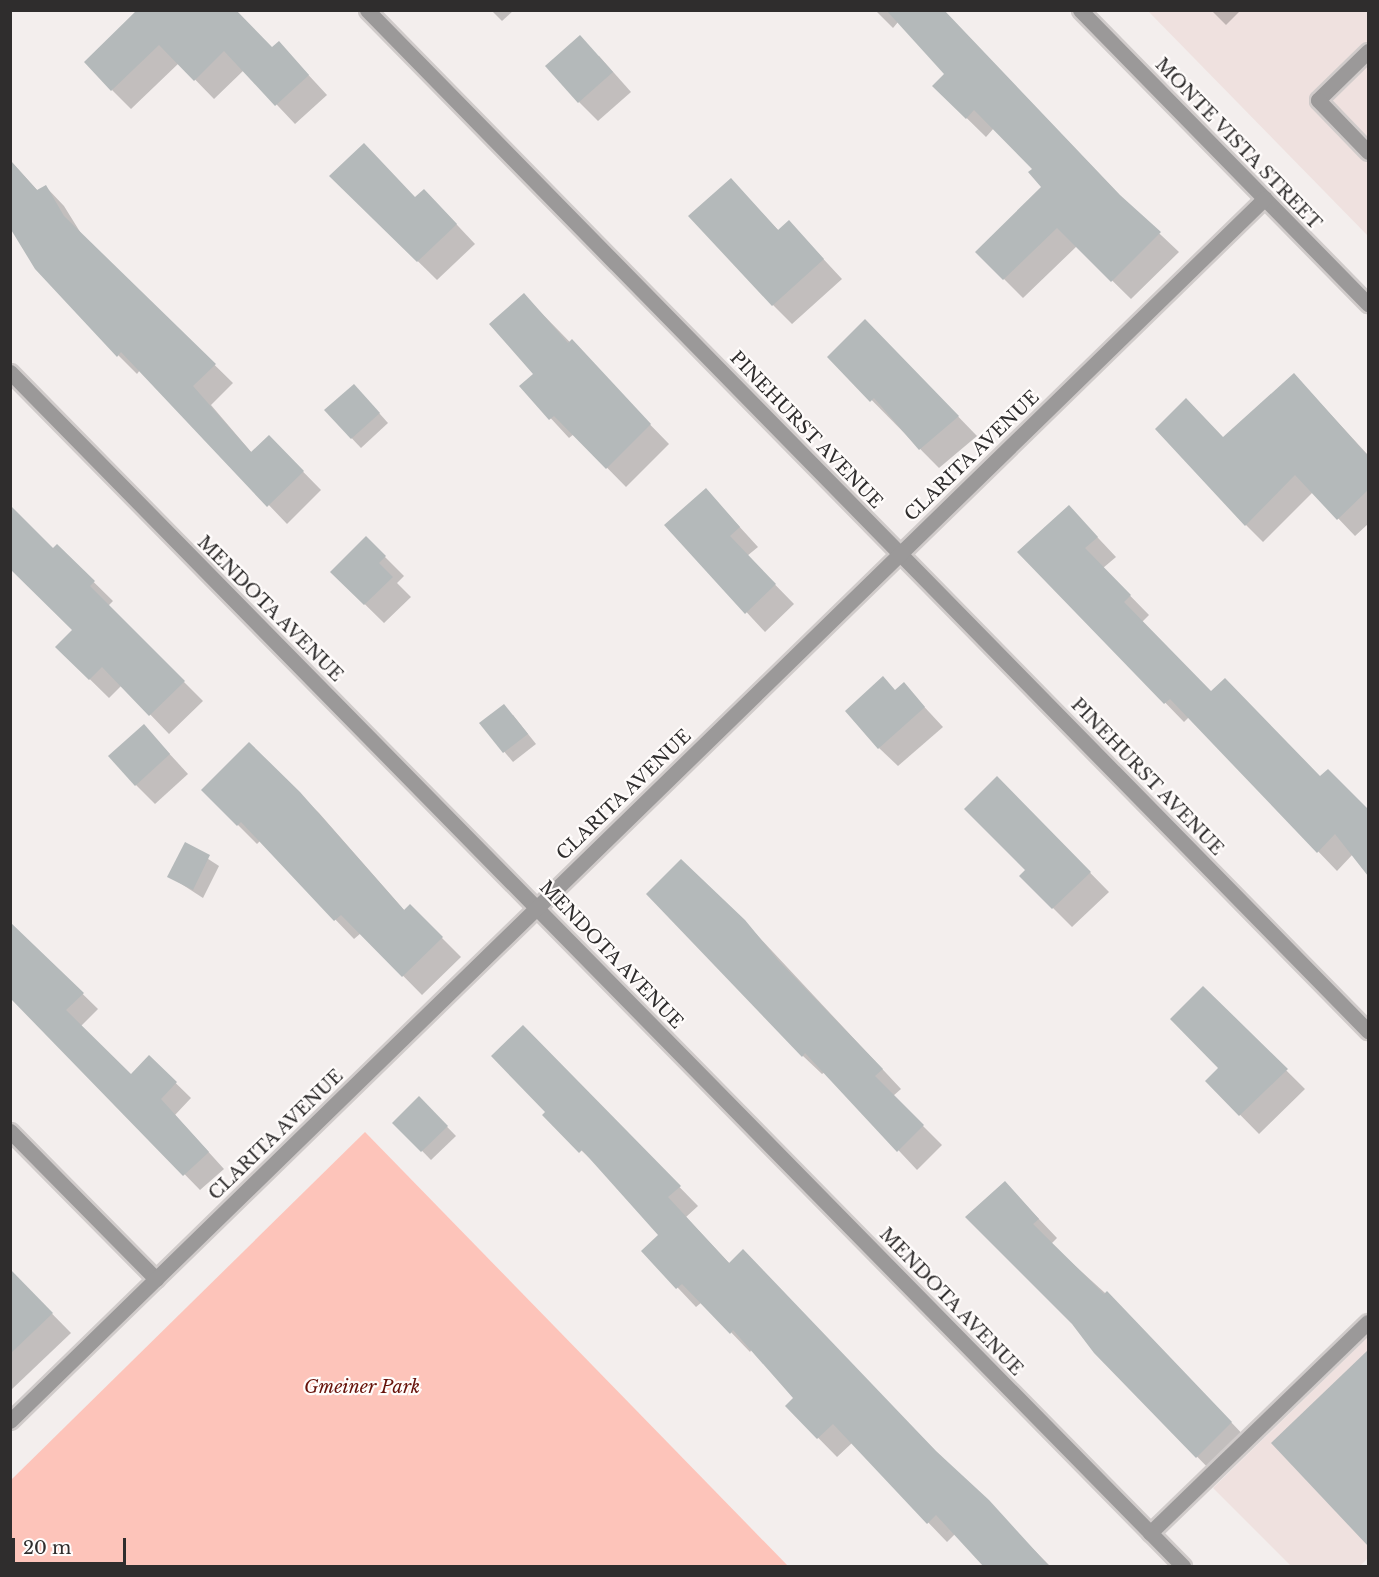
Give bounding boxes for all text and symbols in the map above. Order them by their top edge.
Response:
street label: MONTE VISTA STREET [1150,53,1326,235]
street label: PINEHURST AVENUE [725,347,887,513]
street label: CLARITA AVENUE [900,386,1044,526]
street label: MENDOTA AVENUE [192,531,348,687]
street label: PINEHURST AVENUE [1066,694,1228,860]
street label: CLARITA AVENUE [552,725,696,865]
street label: MENDOTA AVENUE [534,876,688,1034]
street label: CLARITA AVENUE [204,1065,348,1205]
street label: MENDOTA AVENUE [874,1223,1028,1381]
park label: Gmeiner Park [304,1376,420,1398]
scale bar [15,1526,129,1564]
text: 20 m [23,1537,71,1559]

